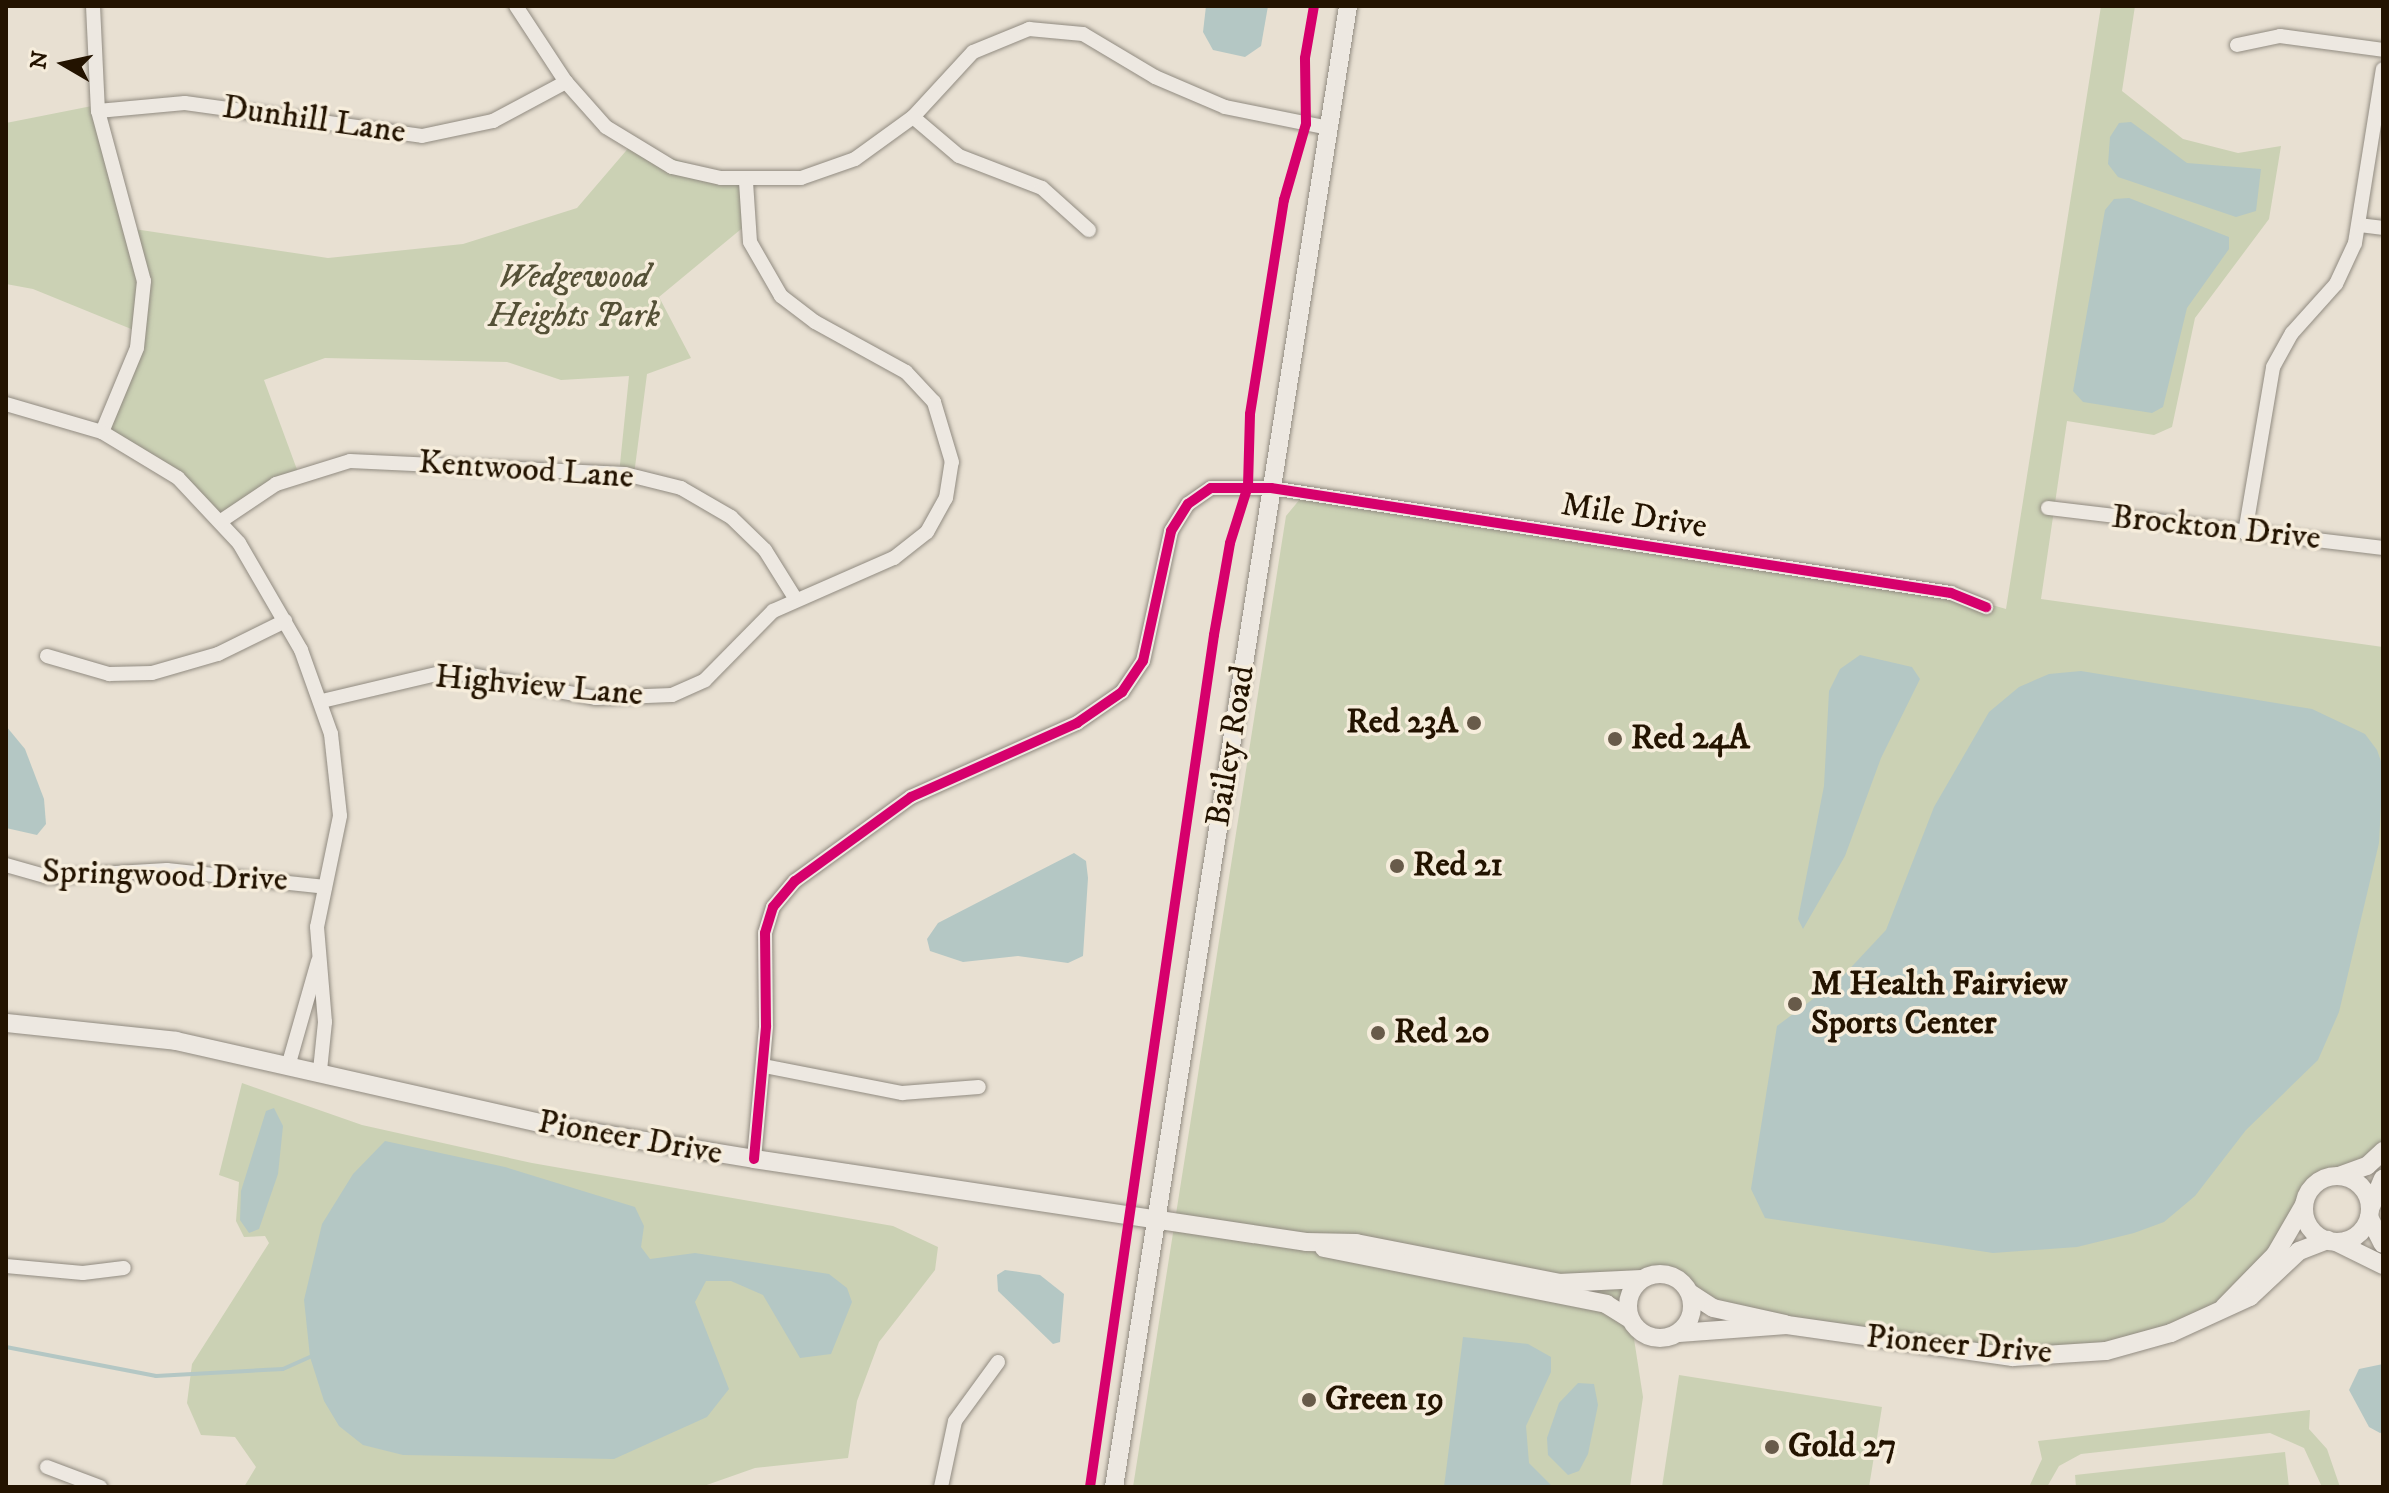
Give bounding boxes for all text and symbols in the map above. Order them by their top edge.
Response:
north arrow [24,24,104,104]
text: N [25,49,55,71]
street label: Dunhill Lane [220,87,408,153]
park label: Wedgewood Heights Park [488,257,660,336]
street label: Kentwood Lane [417,442,635,498]
street label: Mile Drive [1558,484,1710,548]
street label: Brockton Drive [2109,497,2323,559]
street label: Highview Lane [433,657,645,715]
street label: Bailey Road [1198,662,1264,830]
place label: Red 23A [1346,703,1458,743]
marker: Red 23A [1465,714,1483,732]
place label: Red 24A [1631,719,1750,759]
marker: Red 24A [1606,730,1624,748]
place label: Red 21 [1413,846,1503,886]
street label: Springwood Drive [41,851,289,901]
marker: Red 21 [1388,857,1406,875]
place label: M Health Fairview Sports Center [1811,964,2068,1044]
marker: M Health Fairview Sports Center [1786,995,1804,1013]
place label: Red 20 [1394,1013,1490,1053]
marker: Red 20 [1369,1024,1387,1042]
street label: Pioneer Drive [535,1102,725,1174]
street label: Pioneer Drive [1864,1317,2054,1373]
place label: Green 19 [1325,1380,1444,1420]
marker: Green 19 [1300,1391,1318,1409]
place label: Gold 27 [1788,1427,1896,1467]
marker: Gold 27 [1763,1438,1781,1456]

